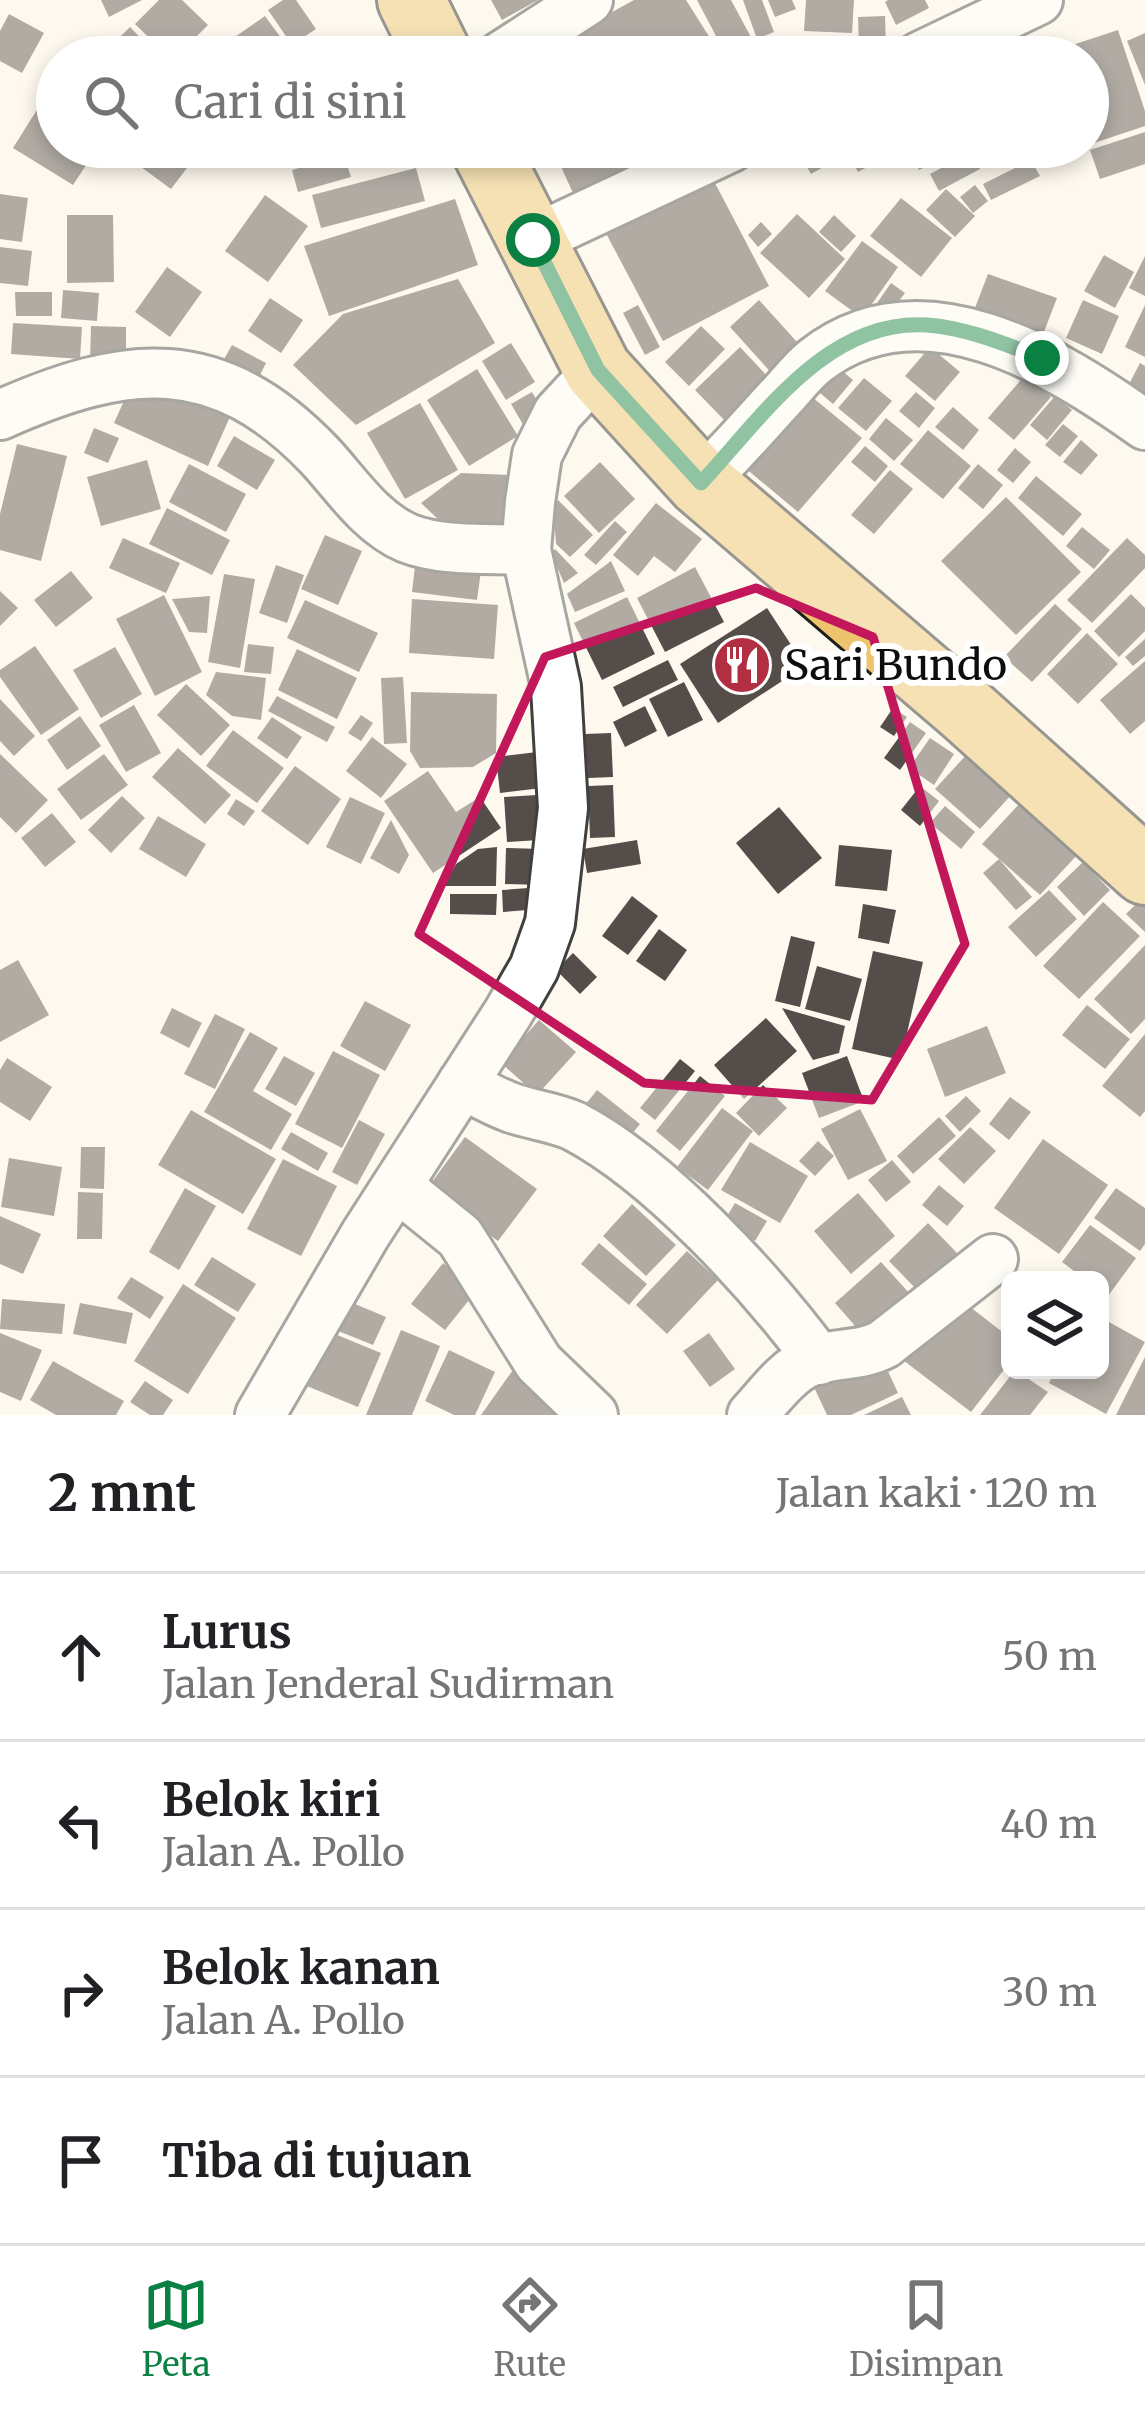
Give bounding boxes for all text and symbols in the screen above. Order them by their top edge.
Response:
search box [36,36,1109,168]
icon: search [78,69,144,135]
text: Cari di sini [174,74,407,130]
route start [506,213,560,267]
route end [1015,331,1069,385]
restaurant icon: Sari Bundo [711,634,773,696]
place label: Sari Bundo [784,639,1007,691]
map controls [1001,1271,1109,1379]
button: layers [1001,1271,1109,1379]
text: 2 mnt [48,1461,196,1525]
text: Jalan kaki · 120 m [776,1469,1097,1518]
text: Lurus [162,1604,292,1660]
icon: ahead [48,1624,114,1690]
text: 50 m [1002,1632,1097,1681]
text: Jalan Jenderal Sudirman [162,1660,614,1709]
text: Belok kiri [162,1772,380,1828]
icon: left [48,1792,114,1858]
text: 40 m [1000,1800,1097,1849]
text: Jalan A. Pollo [162,1828,405,1877]
text: Belok kanan [162,1940,440,1996]
icon: right [48,1960,114,2026]
text: 30 m [1002,1968,1097,2017]
text: Jalan A. Pollo [162,1996,405,2045]
icon: arrive [48,2128,114,2194]
text: Tiba di tujuan [162,2133,472,2189]
tab: Peta [142,2272,210,2385]
tab: Rute [494,2272,566,2385]
tab: Disimpan [849,2272,1003,2385]

